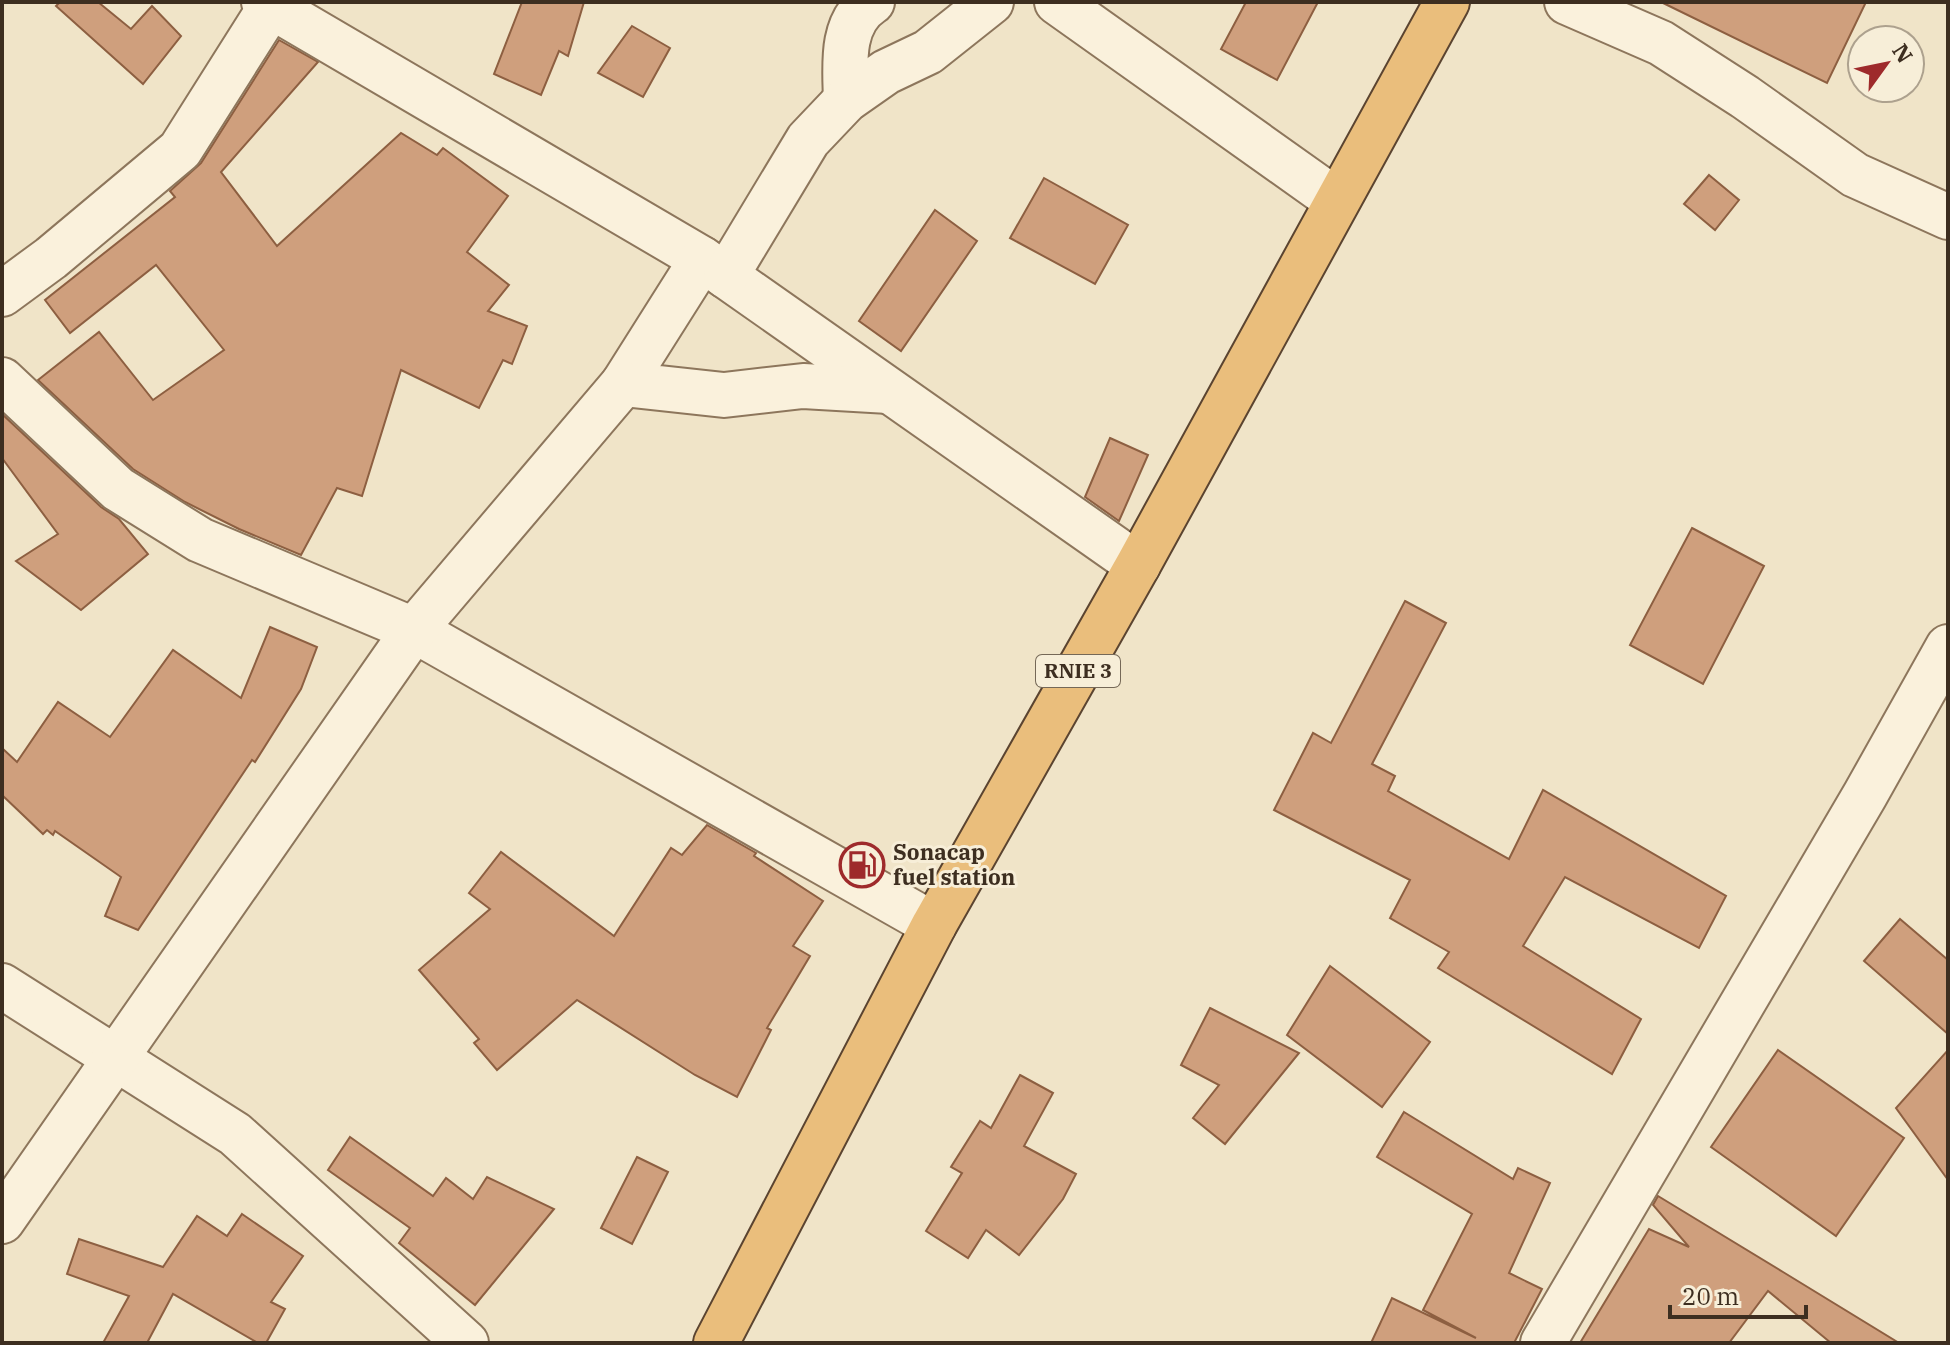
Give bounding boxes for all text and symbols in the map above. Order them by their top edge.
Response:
north arrow [1846,24,1926,104]
text: N [1886,38,1920,68]
road number: RNIE 3 [1036,655,1120,687]
place label: Sonacap fuel station [893,837,1015,891]
fuel station icon: Sonacap fuel station [838,841,886,889]
scale bar [1670,1269,1806,1319]
text: 20 m [1682,1280,1739,1312]

